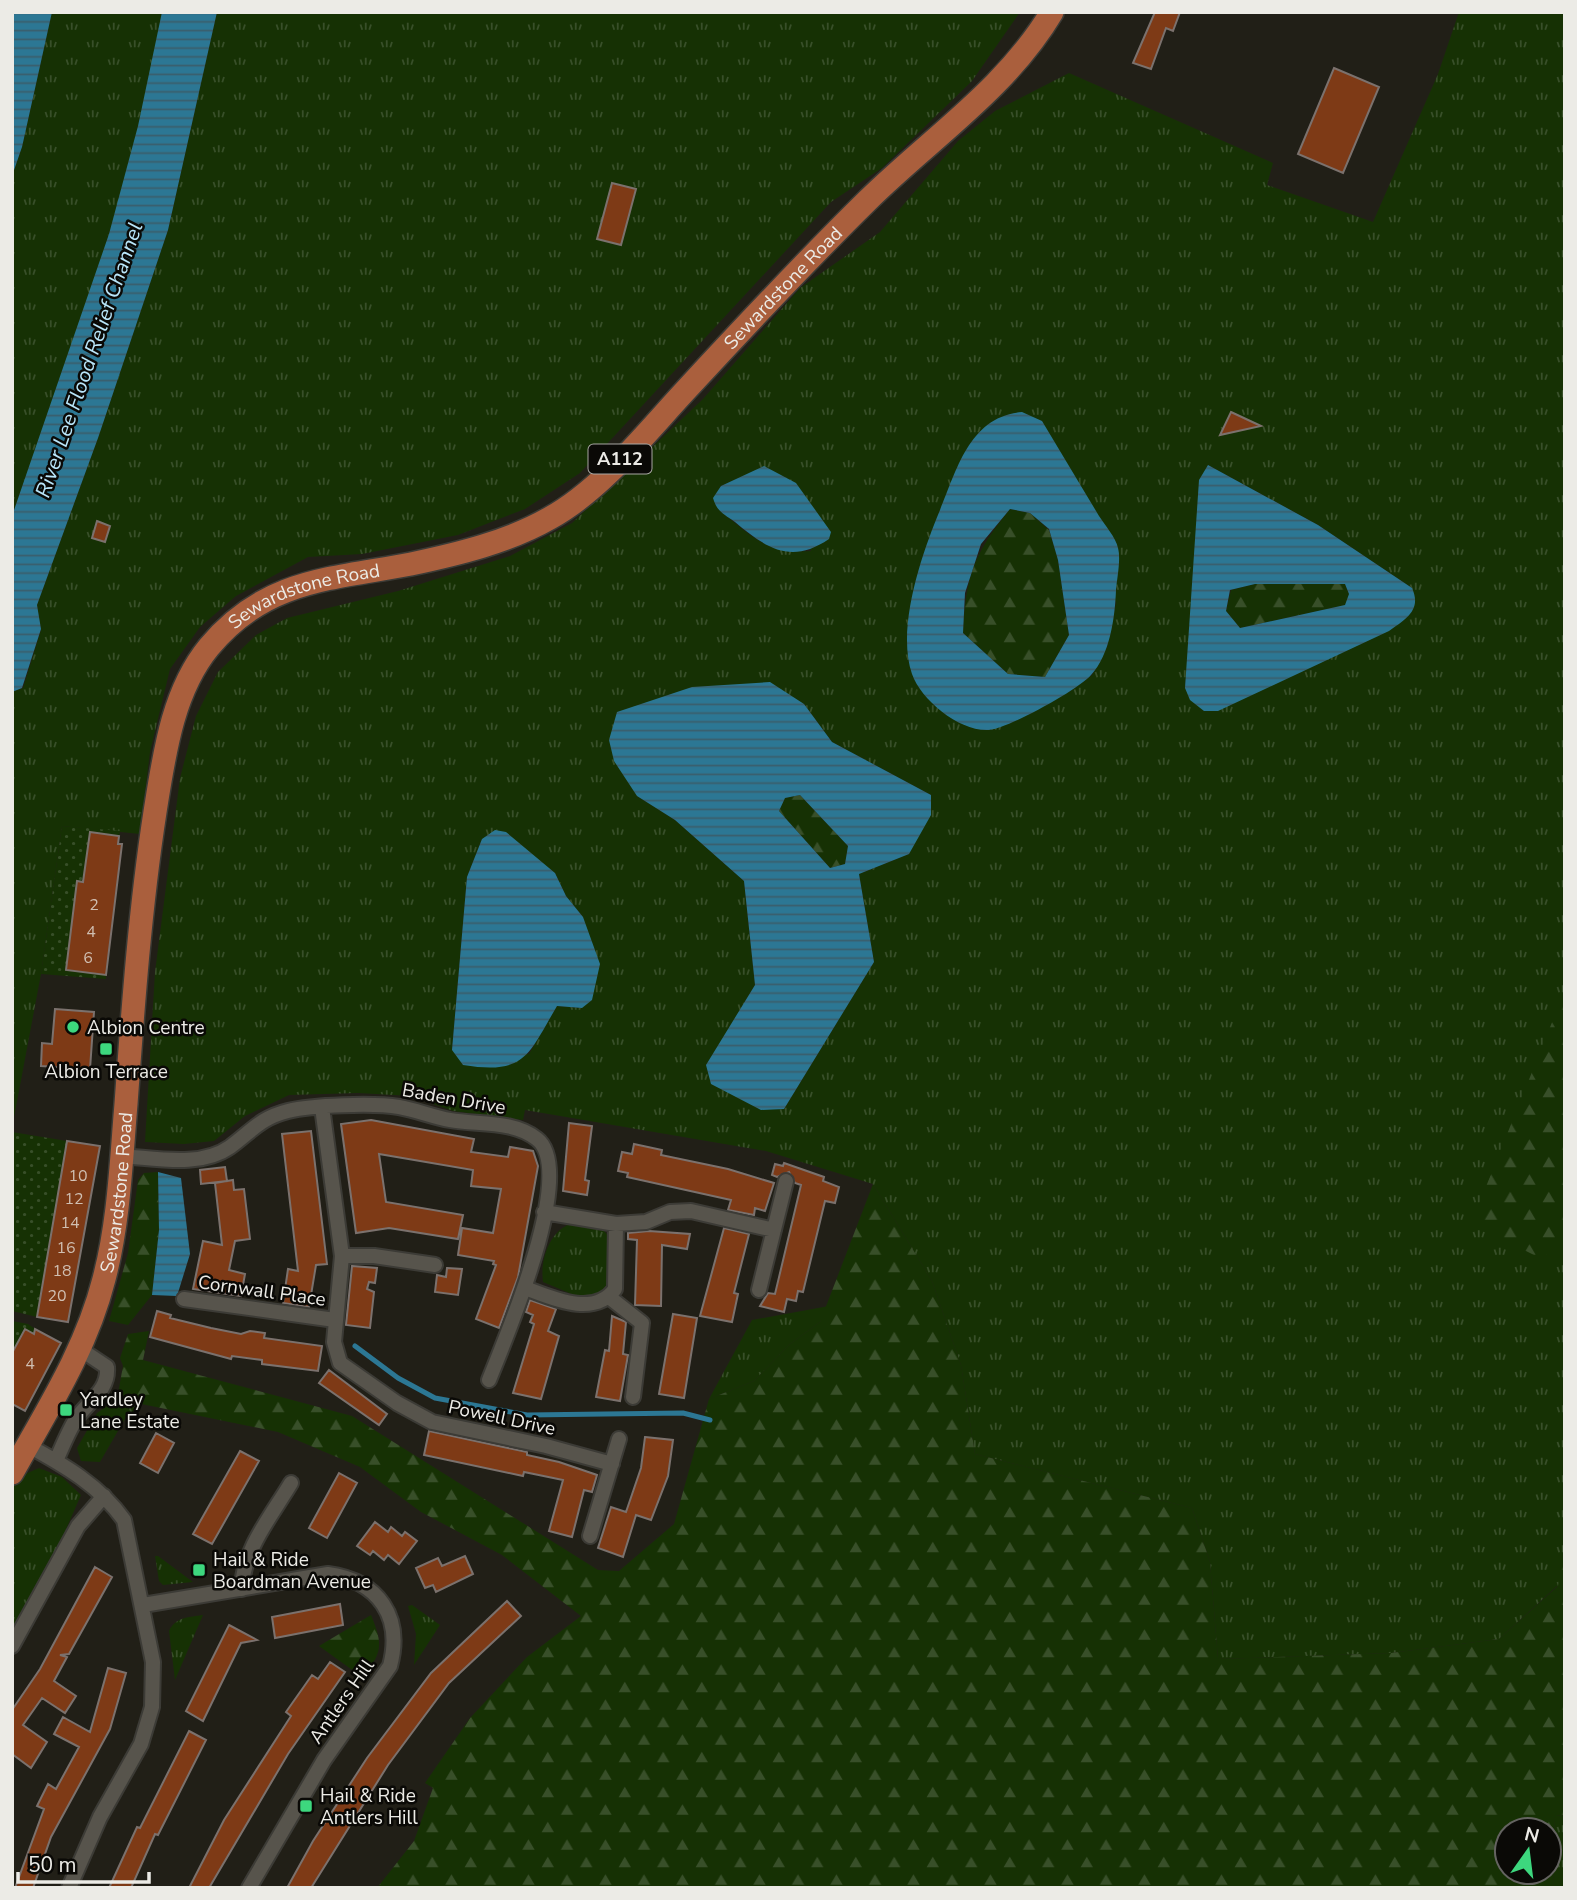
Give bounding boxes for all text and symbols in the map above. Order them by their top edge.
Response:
water label: River Lee Flood Relief Channel [29,219,149,501]
street label: Sewardstone Road [718,221,848,355]
road number: A112 [588,444,652,474]
street label: Sewardstone Road [223,558,382,635]
house number: 2 [89,894,99,916]
house number: 4 [86,921,96,943]
house number: 6 [83,947,93,969]
place label: Albion Centre [87,1015,205,1041]
marker: Albion Centre [65,1019,81,1035]
marker: Albion Terrace [98,1041,114,1057]
place label: Albion Terrace [44,1059,168,1085]
street label: Baden Drive [400,1077,508,1121]
street label: Sewardstone Road [94,1111,139,1276]
house number: 10 [68,1165,88,1187]
house number: 12 [64,1188,84,1210]
house number: 14 [60,1212,80,1234]
house number: 16 [56,1237,76,1259]
house number: 18 [52,1260,72,1282]
street label: Cornwall Place [196,1269,327,1313]
house number: 20 [47,1285,67,1307]
house number: 4 [25,1353,35,1375]
place label: Yardley Lane Estate [79,1387,180,1435]
street label: Powell Drive [446,1394,558,1442]
marker: Yardley Lane Estate [58,1402,74,1418]
place label: Hail & Ride Boardman Avenue [213,1547,371,1595]
marker: Hail & Ride Boardman Avenue [191,1562,207,1578]
street label: Antlers Hill [303,1654,381,1749]
place label: Hail & Ride Antlers Hill [320,1783,418,1831]
marker: Hail & Ride Antlers Hill [298,1798,314,1814]
north arrow [1493,1816,1563,1886]
text: N [1522,1821,1542,1850]
scale bar [18,1840,149,1884]
text: 50 m [28,1851,77,1879]

